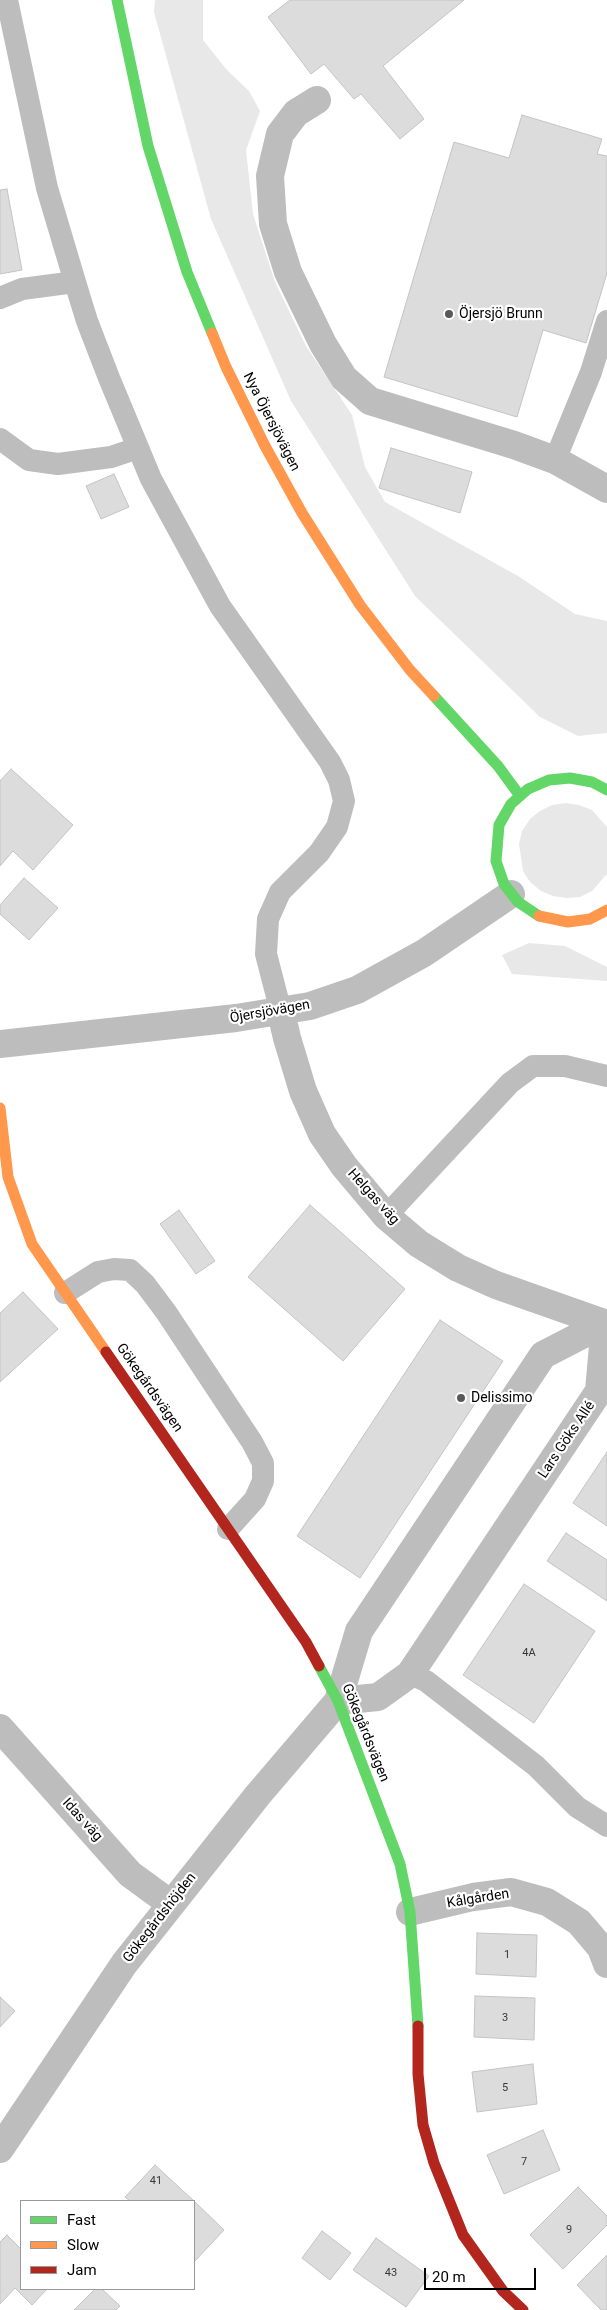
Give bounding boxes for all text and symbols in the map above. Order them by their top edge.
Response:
place label: Öjersjö Brunn [459,306,543,322]
marker: Öjersjö Brunn [443,308,455,320]
street label: Nya Öjersjövägen [239,370,303,474]
street label: Öjersjövägen [229,997,311,1027]
street label: Helgas väg [344,1166,402,1228]
street label: Gökegårdsvägen [112,1340,186,1436]
place label: Delissimo [471,1390,533,1406]
marker: Delissimo [455,1392,467,1404]
street label: Lars Göks Allé [535,1398,599,1482]
house number: 4A [522,1646,536,1660]
street label: Gökegårdsvägen [338,1681,392,1785]
street label: Idas väg [58,1795,106,1845]
street label: Gökegårdshöjden [120,1870,200,1966]
street label: Kålgården [446,1886,510,1912]
house number: 1 [504,1948,510,1962]
house number: 3 [502,2011,508,2025]
house number: 5 [502,2081,508,2095]
house number: 7 [521,2155,527,2169]
house number: 41 [150,2174,162,2188]
legend [20,2200,195,2290]
text: Fast [67,2211,96,2229]
house number: 9 [566,2223,572,2237]
text: Slow [67,2236,99,2254]
scale bar [427,2258,540,2290]
text: Jam [67,2261,97,2279]
house number: 43 [385,2266,397,2280]
text: 20 m [432,2268,466,2286]

